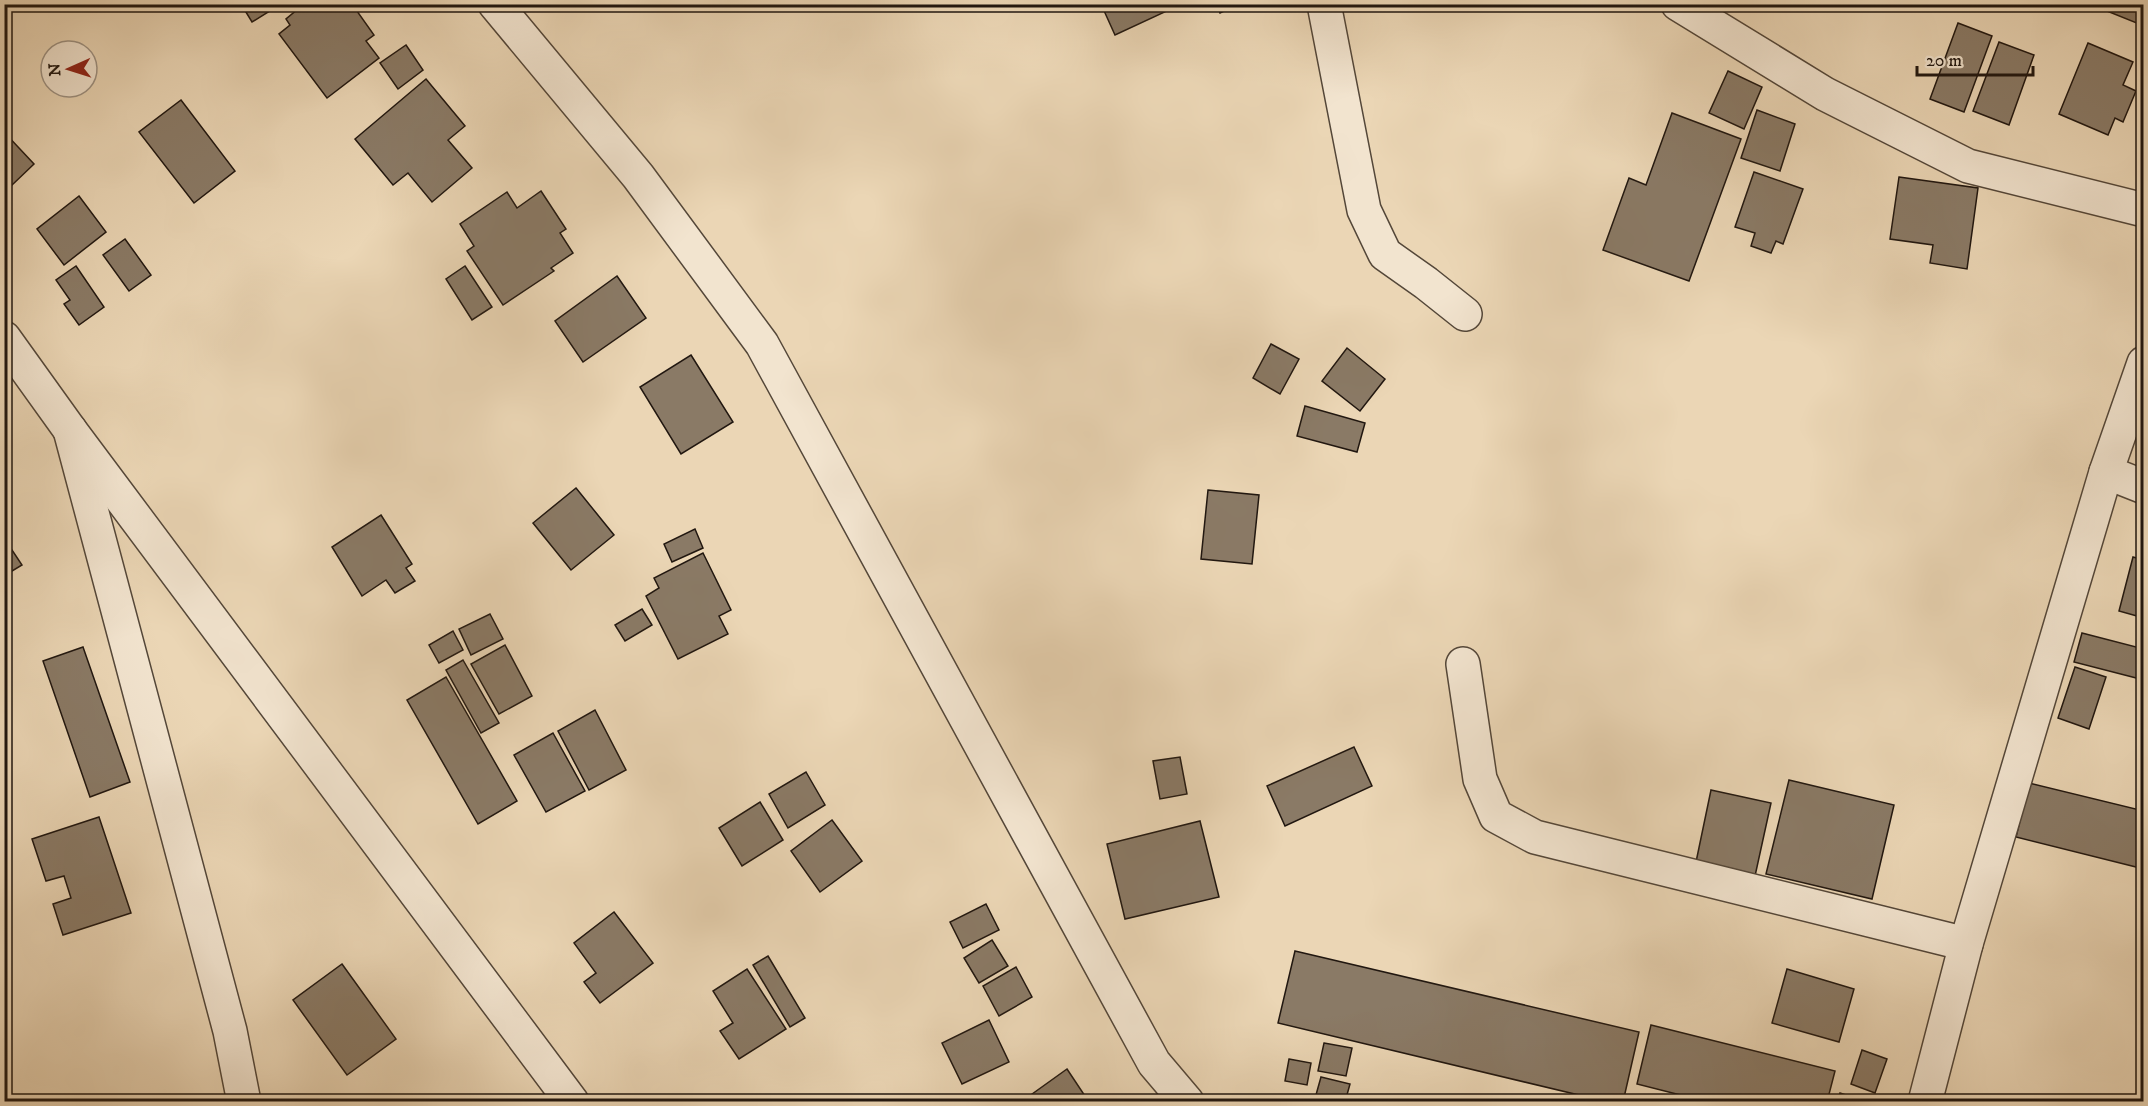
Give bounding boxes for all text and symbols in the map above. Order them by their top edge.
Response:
north arrow [39,39,99,99]
scale bar [1917,39,2032,77]
text: 20 m [1926,50,1962,72]
text: N [45,63,65,77]

